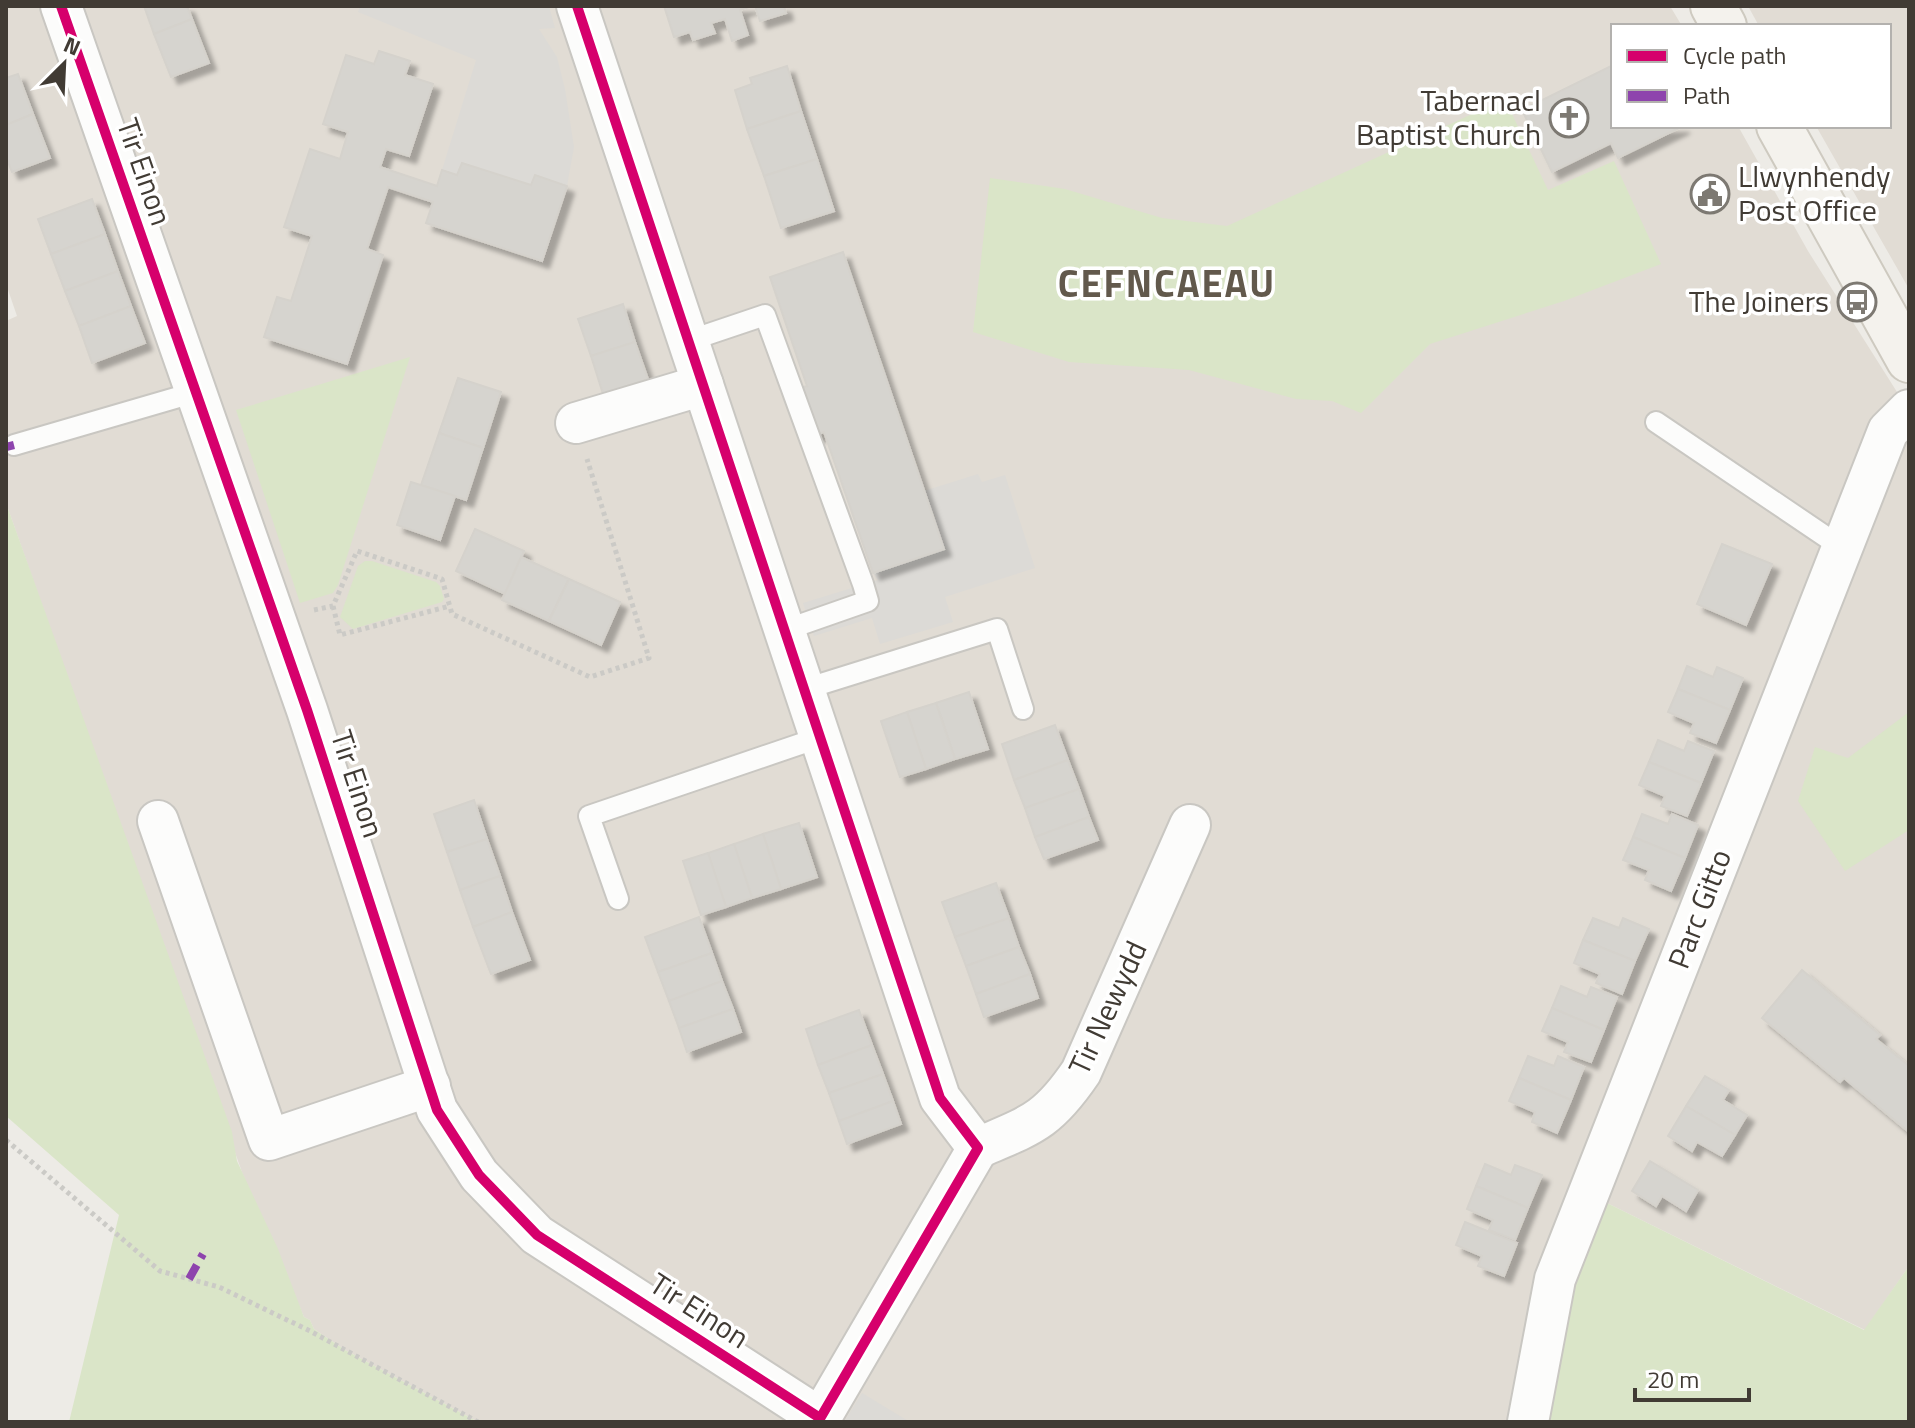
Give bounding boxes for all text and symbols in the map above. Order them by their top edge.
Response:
north arrow [24,24,104,104]
legend [1611,24,1891,128]
text: N [58,27,86,64]
text: Cycle path [1683,37,1786,73]
place label: Tabernacl Baptist Church [1356,77,1541,157]
text: Path [1683,77,1730,113]
church icon: Tabernacl Baptist Church [1548,97,1590,139]
street label: Tir Einon [105,112,185,231]
place label: Llwynhendy Post Office [1738,153,1891,233]
public building icon: Llwynhendy Post Office [1689,173,1731,215]
district label: CEFNCAEAU [1058,254,1276,312]
place label: The Joiners [1689,278,1829,324]
bus stop icon: The Joiners [1836,281,1878,323]
street label: Tir Einon [319,724,397,843]
street label: Parc Gitto [1655,842,1743,975]
street label: Tir Newydd [1056,933,1158,1082]
street label: Tir Einon [641,1261,758,1360]
scale bar [1635,1352,1749,1402]
text: 20 m [1647,1361,1699,1397]

